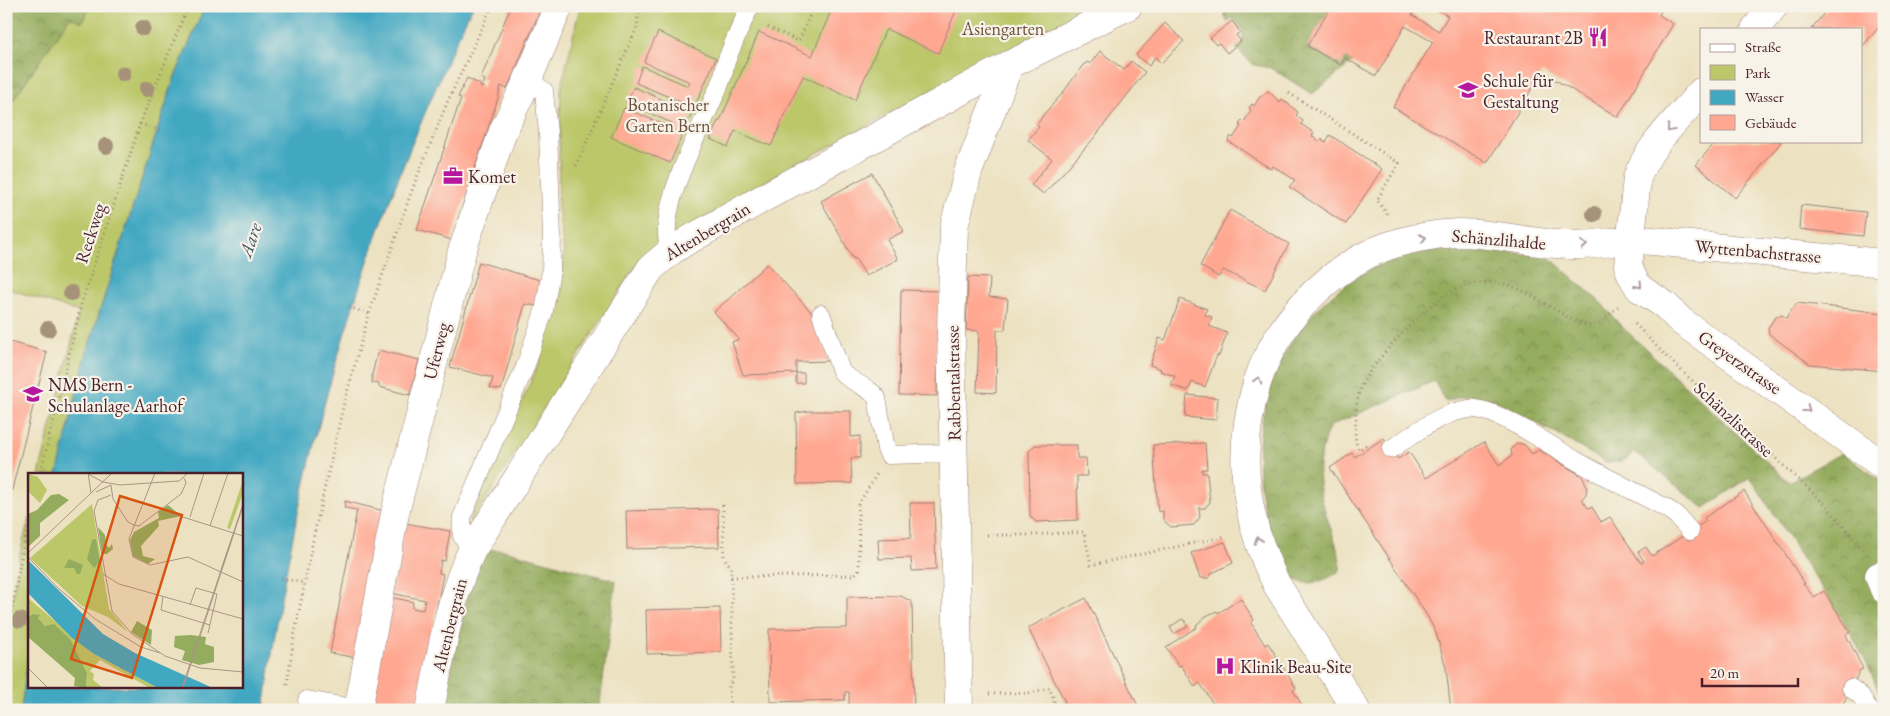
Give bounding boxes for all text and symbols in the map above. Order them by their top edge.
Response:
park label: Asiengarten [961,17,1045,40]
place label: Restaurant 2B [1484,26,1583,49]
restaurant icon: Restaurant 2B [1587,26,1609,48]
legend [1700,28,1862,142]
text: Straße [1745,37,1781,56]
text: Park [1745,63,1772,82]
place label: Schule für Gestaltung [1483,69,1559,113]
school or university icon: Schule für Gestaltung [1457,79,1479,101]
text: Wasser [1745,87,1784,106]
park label: Botanischer Garten Bern [625,93,711,137]
text: Gebäude [1745,113,1797,132]
one-way arrow [1666,123,1675,132]
office icon: Komet [442,165,464,187]
place label: Komet [468,165,516,188]
street label: Altenbergrain [659,196,755,266]
street label: Reckweg [69,200,111,266]
water label: Aare [232,219,268,262]
street label: Schänzlihalde [1451,223,1547,255]
one-way arrow [1418,233,1427,244]
street label: Wyttenbachstrasse [1694,234,1822,268]
one-way arrow [1580,240,1588,251]
one-way arrow [1634,280,1643,289]
street label: Uferweg [418,320,454,382]
street label: Rabbentalstrasse [940,325,966,441]
street label: Greyerzstrasse [1694,325,1786,399]
place label: NMS Bern - Schulanlage Aarhof [48,373,185,417]
street label: Schänzlistrasse [1689,376,1779,462]
one-way arrow [1253,377,1263,385]
school or university icon: NMS Bern - Schulanlage Aarhof [22,383,44,405]
one-way arrow [1801,403,1810,413]
inset map [28,473,242,688]
one-way arrow [1254,536,1264,545]
street label: Altenbergrain [426,575,472,675]
hospital icon: Klinik Beau-Site [1214,655,1236,677]
place label: Klinik Beau-Site [1240,655,1352,678]
scale bar [1702,656,1799,688]
text: 20 m [1710,663,1739,682]

